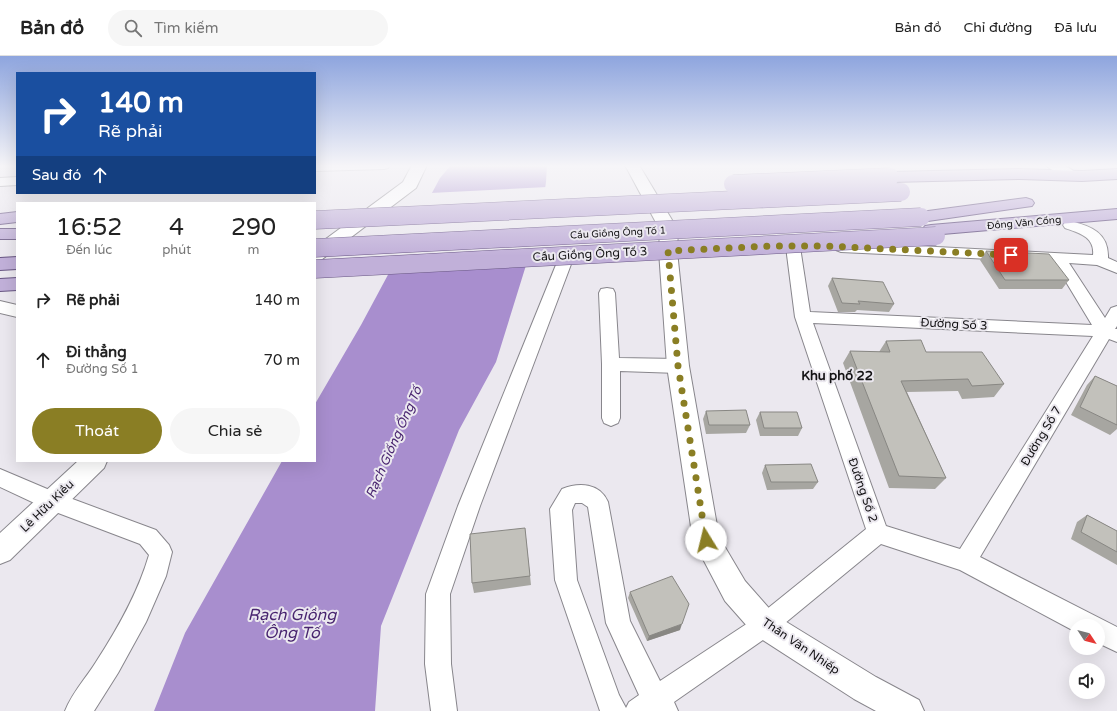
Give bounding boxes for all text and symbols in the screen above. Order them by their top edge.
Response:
search box [108,10,388,46]
text: Bản đồ [20,17,84,39]
icon: search [122,17,144,39]
text: Tìm kiếm [154,19,219,37]
text: Bản đồ [894,19,942,36]
text: Chỉ đường [964,19,1032,36]
text: Đã lưu [1054,19,1097,36]
text: 140 m [98,86,184,120]
icon: right [32,88,84,140]
text: Rẽ phải [98,120,163,142]
icon: ahead [89,164,111,186]
text: Sau đó [32,166,81,184]
text: 16:52 [56,213,122,242]
text: 4 [169,213,184,242]
text: 290 [231,213,276,242]
street label: Đồng Văn Cống [986,214,1062,232]
street label: Cầu Giồng Ông Tố 1 [570,224,666,241]
pin [994,238,1028,272]
text: Đến lúc [66,242,112,258]
text: phút [162,242,191,258]
text: m [248,242,260,258]
street label: Cầu Giồng Ông Tố 3 [532,244,648,264]
icon: arrive [1000,244,1022,266]
icon: right [32,289,54,311]
text: Rẽ phải [66,291,120,309]
text: 140 m [254,291,300,309]
street label: Đường Số 3 [920,315,988,333]
text: Đi thẳng [66,343,127,361]
icon: ahead [32,349,54,371]
text: 70 m [263,351,300,369]
text: Đường Số 1 [66,361,139,377]
district label: Khu phố 22 [801,368,873,384]
water label: Rạch Giống Ống Tố [361,383,426,501]
street label: Đường Số 7 [1018,404,1064,468]
button: Thoát [32,408,162,454]
button: Chia sẻ [170,408,300,454]
street label: Đường Số 2 [845,456,881,524]
street label: Lê Hữu Kiều [17,477,77,535]
position arrow [685,519,727,561]
water label: Rạch Giồng Ông Tố [248,605,337,643]
street label: Thân Văn Nhiếp [759,615,843,677]
north arrow [1069,619,1105,655]
map controls [1069,619,1105,699]
button: sound [1069,663,1105,699]

